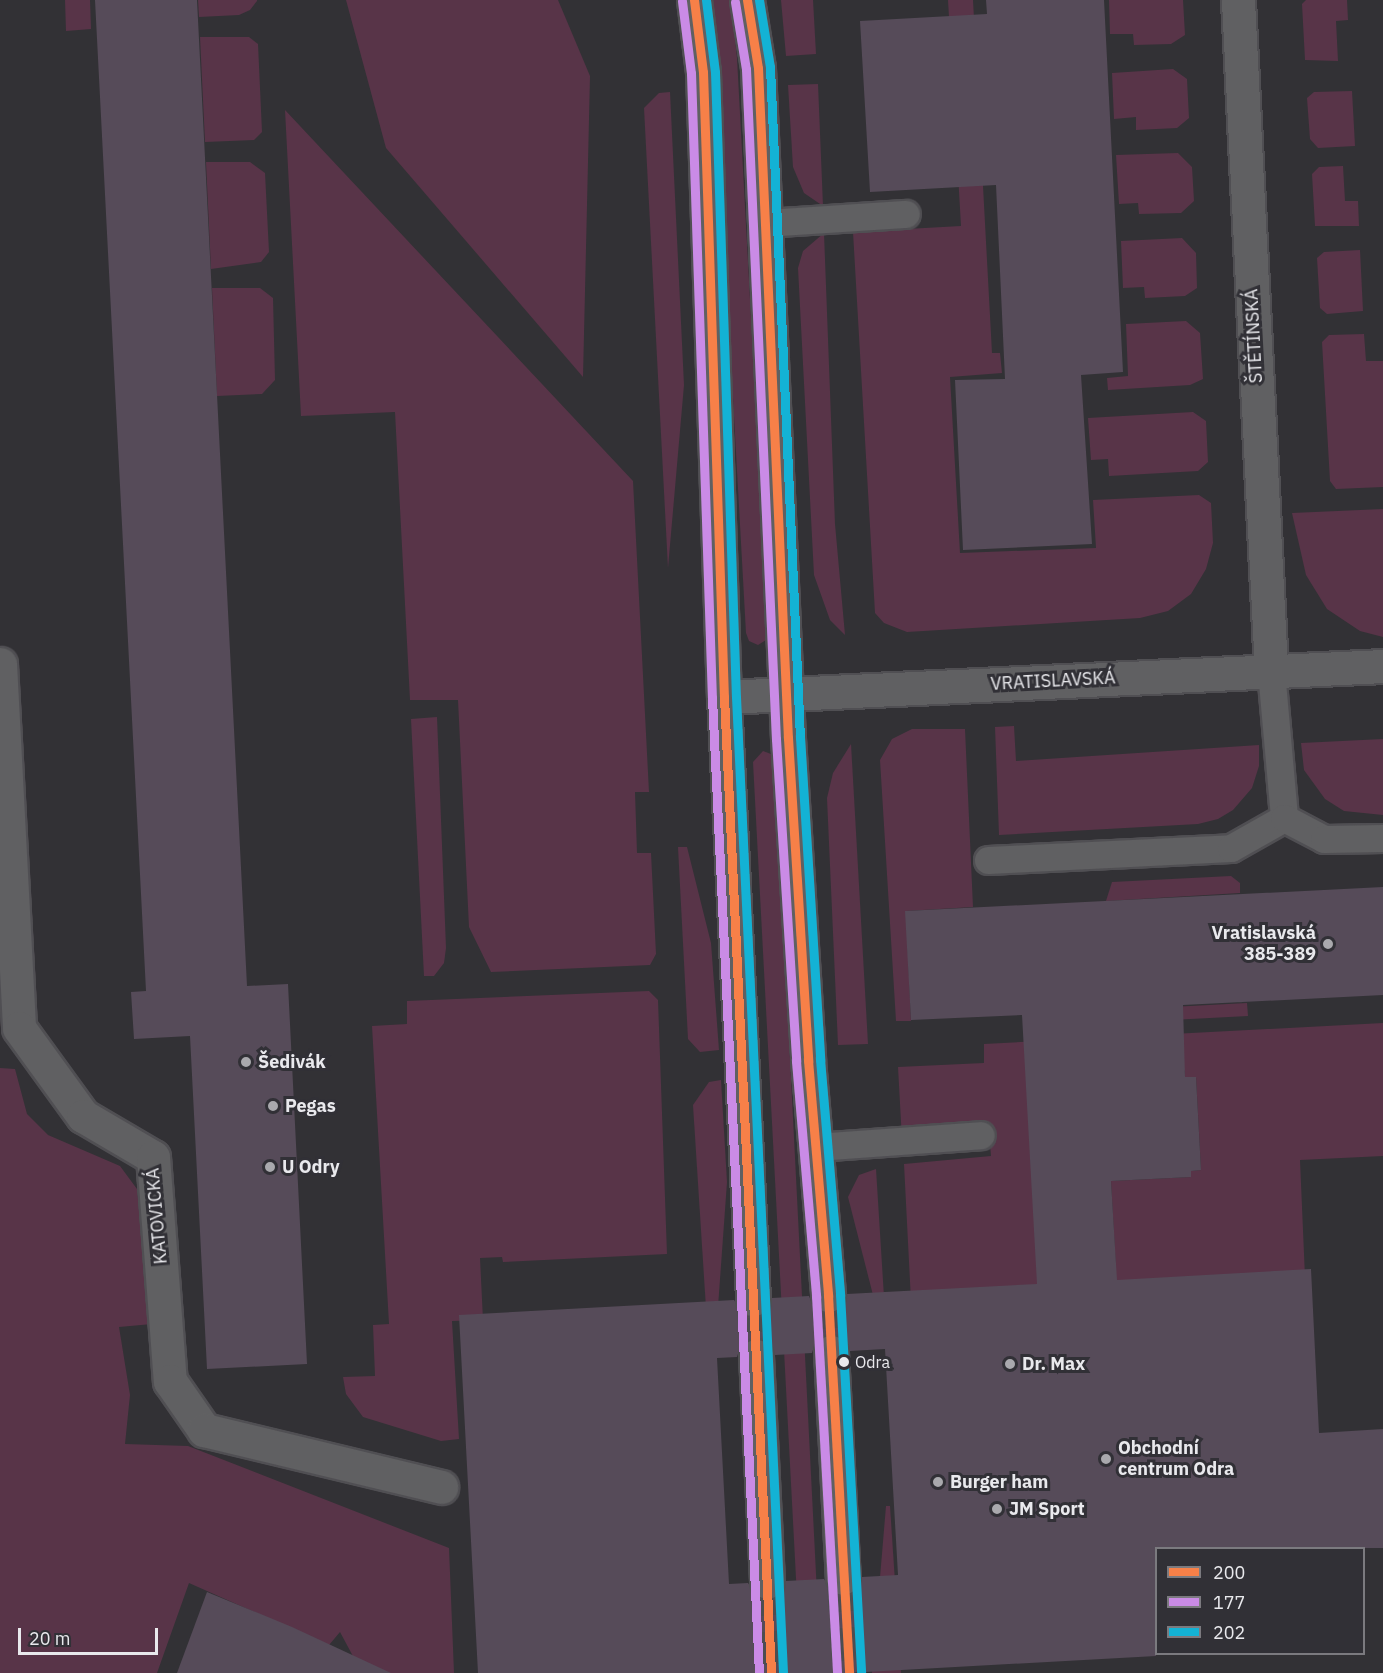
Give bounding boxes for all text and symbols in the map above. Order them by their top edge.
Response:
street label: ŠTĚTÍNSKÁ [1241,288,1267,384]
street label: VRATISLAVSKÁ [990,667,1116,695]
place label: Vratislavská 385-389 [1212,923,1316,966]
marker: Vratislavská 385-389 [1321,937,1335,951]
place label: Šedivák [258,1051,326,1073]
marker: Šedivák [239,1055,253,1069]
place label: Pegas [285,1095,336,1117]
marker: Pegas [266,1099,280,1113]
place label: U Odry [282,1156,340,1178]
marker: U Odry [263,1160,277,1174]
street label: KATOVICKÁ [142,1167,172,1265]
place label: Odra [855,1352,890,1372]
place label: Dr. Max [1022,1353,1085,1375]
marker: Odra [838,1356,850,1368]
marker: Dr. Max [1003,1357,1017,1371]
place label: Obchodní centrum Odra [1118,1438,1234,1480]
marker: Obchodní centrum Odra [1099,1452,1113,1466]
place label: Burger ham [950,1471,1048,1493]
marker: Burger ham [931,1475,945,1489]
place label: JM Sport [1009,1498,1085,1520]
marker: JM Sport [990,1502,1004,1516]
legend [1155,1547,1365,1655]
text: 200 [1213,1561,1245,1584]
text: 177 [1213,1591,1245,1614]
scale bar [21,1616,160,1654]
text: 202 [1213,1621,1245,1644]
text: 20 m [29,1627,71,1650]

